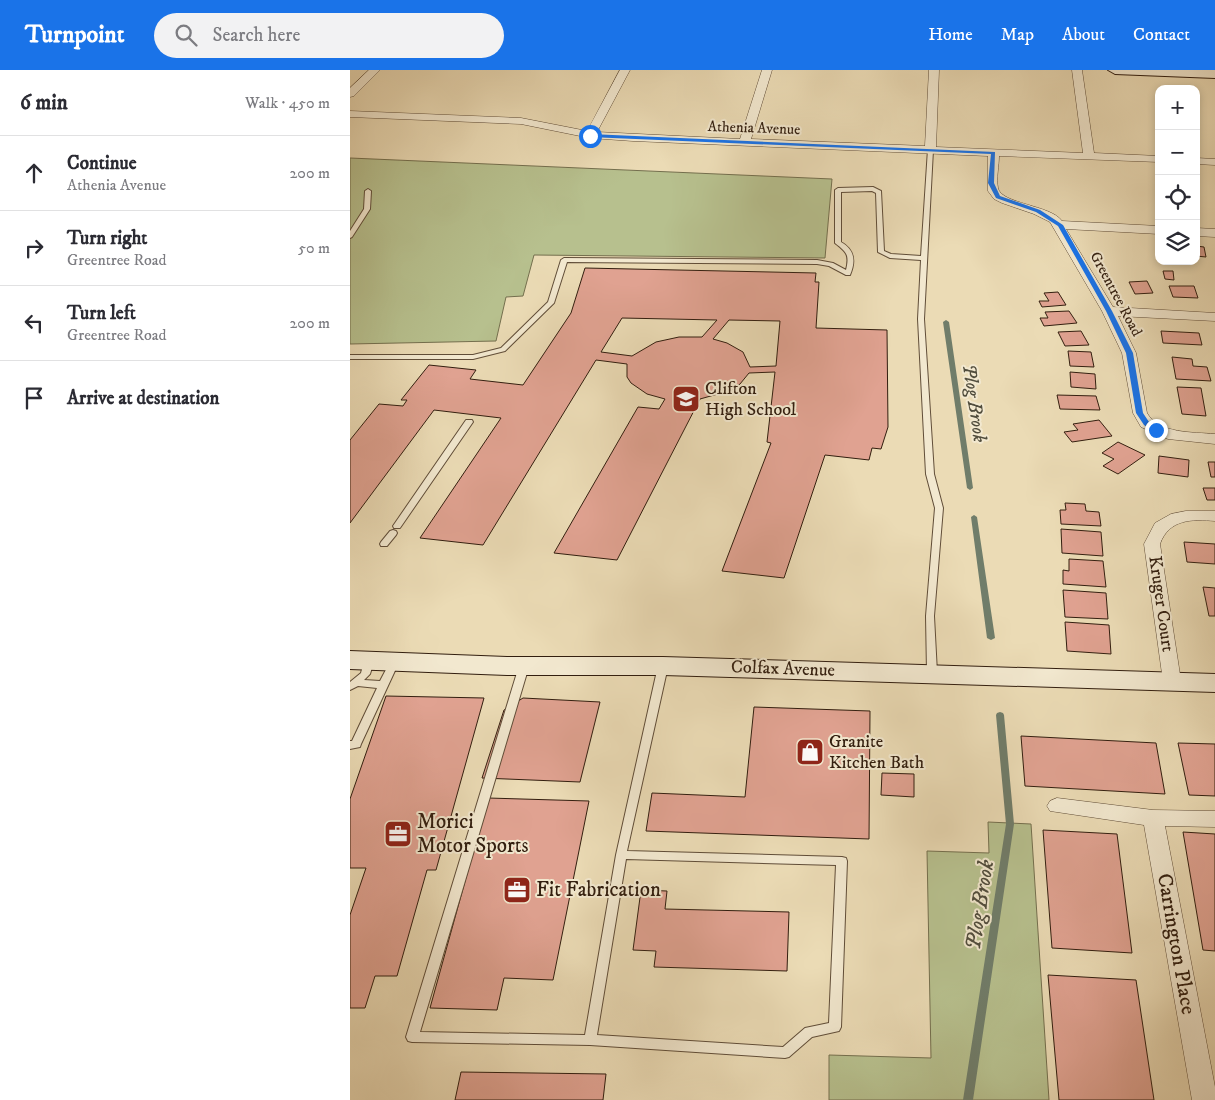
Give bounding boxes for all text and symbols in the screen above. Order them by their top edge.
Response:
search box [154,13,504,58]
text: Turnpoint [25,20,124,50]
icon: search [172,21,200,49]
text: Search here [212,24,300,47]
text: Home [928,24,973,46]
text: Map [1001,24,1034,46]
text: About [1062,24,1105,46]
text: Contact [1133,24,1190,46]
map controls [1155,85,1200,265]
button: + [1155,85,1200,130]
text: 6 min [20,90,68,116]
text: Walk · 450 m [245,93,330,113]
street label: Athenia Avenue [707,117,801,139]
route start [579,125,602,148]
button: − [1155,130,1200,175]
text: Continue [67,152,137,175]
icon: ahead [20,159,48,187]
text: 200 m [289,163,330,183]
text: Athenia Avenue [67,175,166,195]
button: locate [1155,175,1200,220]
button: layers [1155,220,1200,265]
text: Turn right [67,227,147,250]
icon: right [20,234,48,262]
text: 50 m [298,238,330,258]
street label: Greentree Road [1086,248,1147,340]
text: Greentree Road [67,250,167,270]
text: Turn left [67,302,136,325]
icon: left [20,309,48,337]
text: 200 m [289,313,330,333]
text: Greentree Road [67,325,167,345]
water label: Plog Brook [957,362,991,444]
place label: Clifton High School [705,378,797,421]
icon: arrive [20,384,48,412]
school or university icon: Clifton High School [671,384,701,414]
text: Arrive at destination [67,387,219,410]
route end [1145,419,1168,442]
street label: Kruger Court [1143,555,1179,654]
street label: Colfax Avenue [731,656,835,682]
place label: Granite Kitchen Bath [829,731,925,774]
shop icon: Granite Kitchen Bath [795,737,825,767]
place label: Morici Motor Sports [417,809,529,859]
office icon: Morici Motor Sports [383,819,413,849]
water label: Plog Brook [960,857,1001,952]
street label: Carrington Place [1151,872,1201,1017]
office icon: Fit Fabrication [502,875,532,905]
place label: Fit Fabrication [536,877,661,903]

